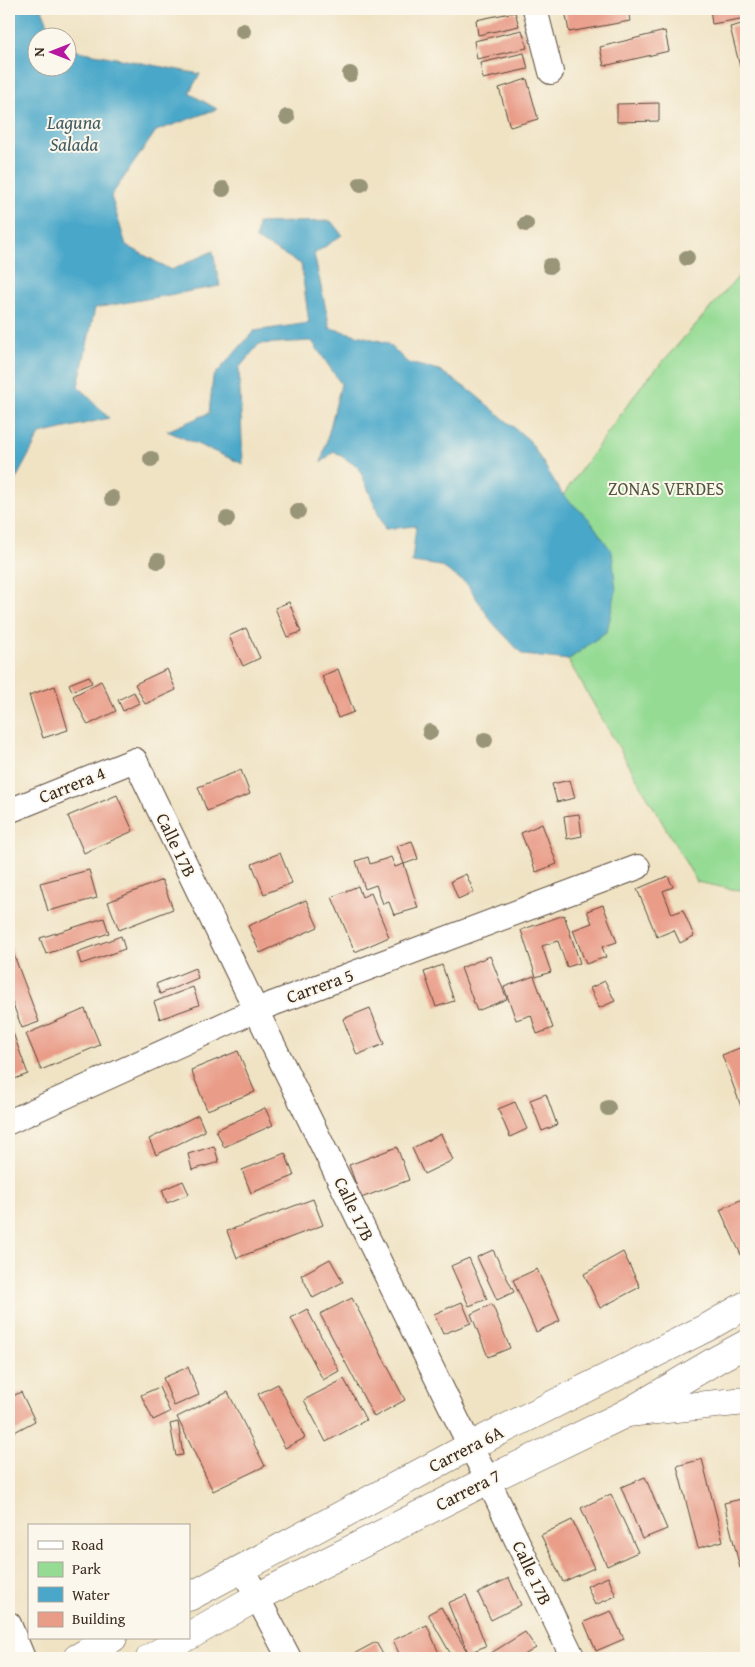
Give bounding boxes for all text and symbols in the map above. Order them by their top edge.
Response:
north arrow [28,28,78,78]
text: N [29,47,49,57]
water label: Laguna Salada [46,108,101,158]
park label: ZONAS VERDES [608,475,724,502]
street label: Carrera 4 [34,759,109,810]
street label: Calle 17B [149,808,204,881]
street label: Carrera 5 [282,961,357,1010]
street label: Calle 17B [327,1172,382,1245]
street label: Carrera 6A [424,1418,508,1479]
street label: Carrera 7 [431,1462,505,1517]
legend [28,1524,190,1640]
text: Road [72,1534,103,1555]
street label: Calle 17B [506,1536,559,1609]
text: Park [72,1558,101,1579]
text: Water [72,1584,110,1605]
text: Building [72,1608,126,1629]

